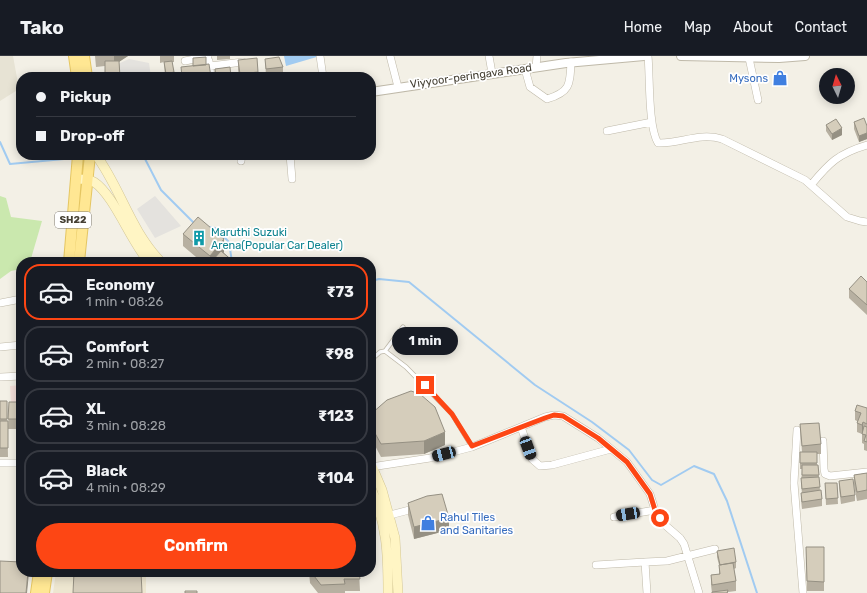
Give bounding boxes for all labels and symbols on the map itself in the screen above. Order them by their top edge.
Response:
street label: Viyyoor-peringava Road [409,61,533,91]
north arrow [819,68,855,104]
shop icon: Mysons [771,69,789,87]
place label: Mysons [729,72,768,85]
road number: SH22 [55,212,91,228]
place label: Maruthi Suzuki Arena(Popular Car Dealer) [211,226,343,252]
building icon: Maruthi Suzuki Arena(Popular Car Dealer) [190,229,208,247]
callout: 1 min [392,327,458,355]
route end [416,376,434,394]
car [518,435,538,461]
car [431,445,457,463]
car [615,506,641,522]
route start [651,509,669,527]
place label: Rahul Tiles and Sanitaries [440,511,514,537]
shop icon: Rahul Tiles and Sanitaries [419,514,437,532]

